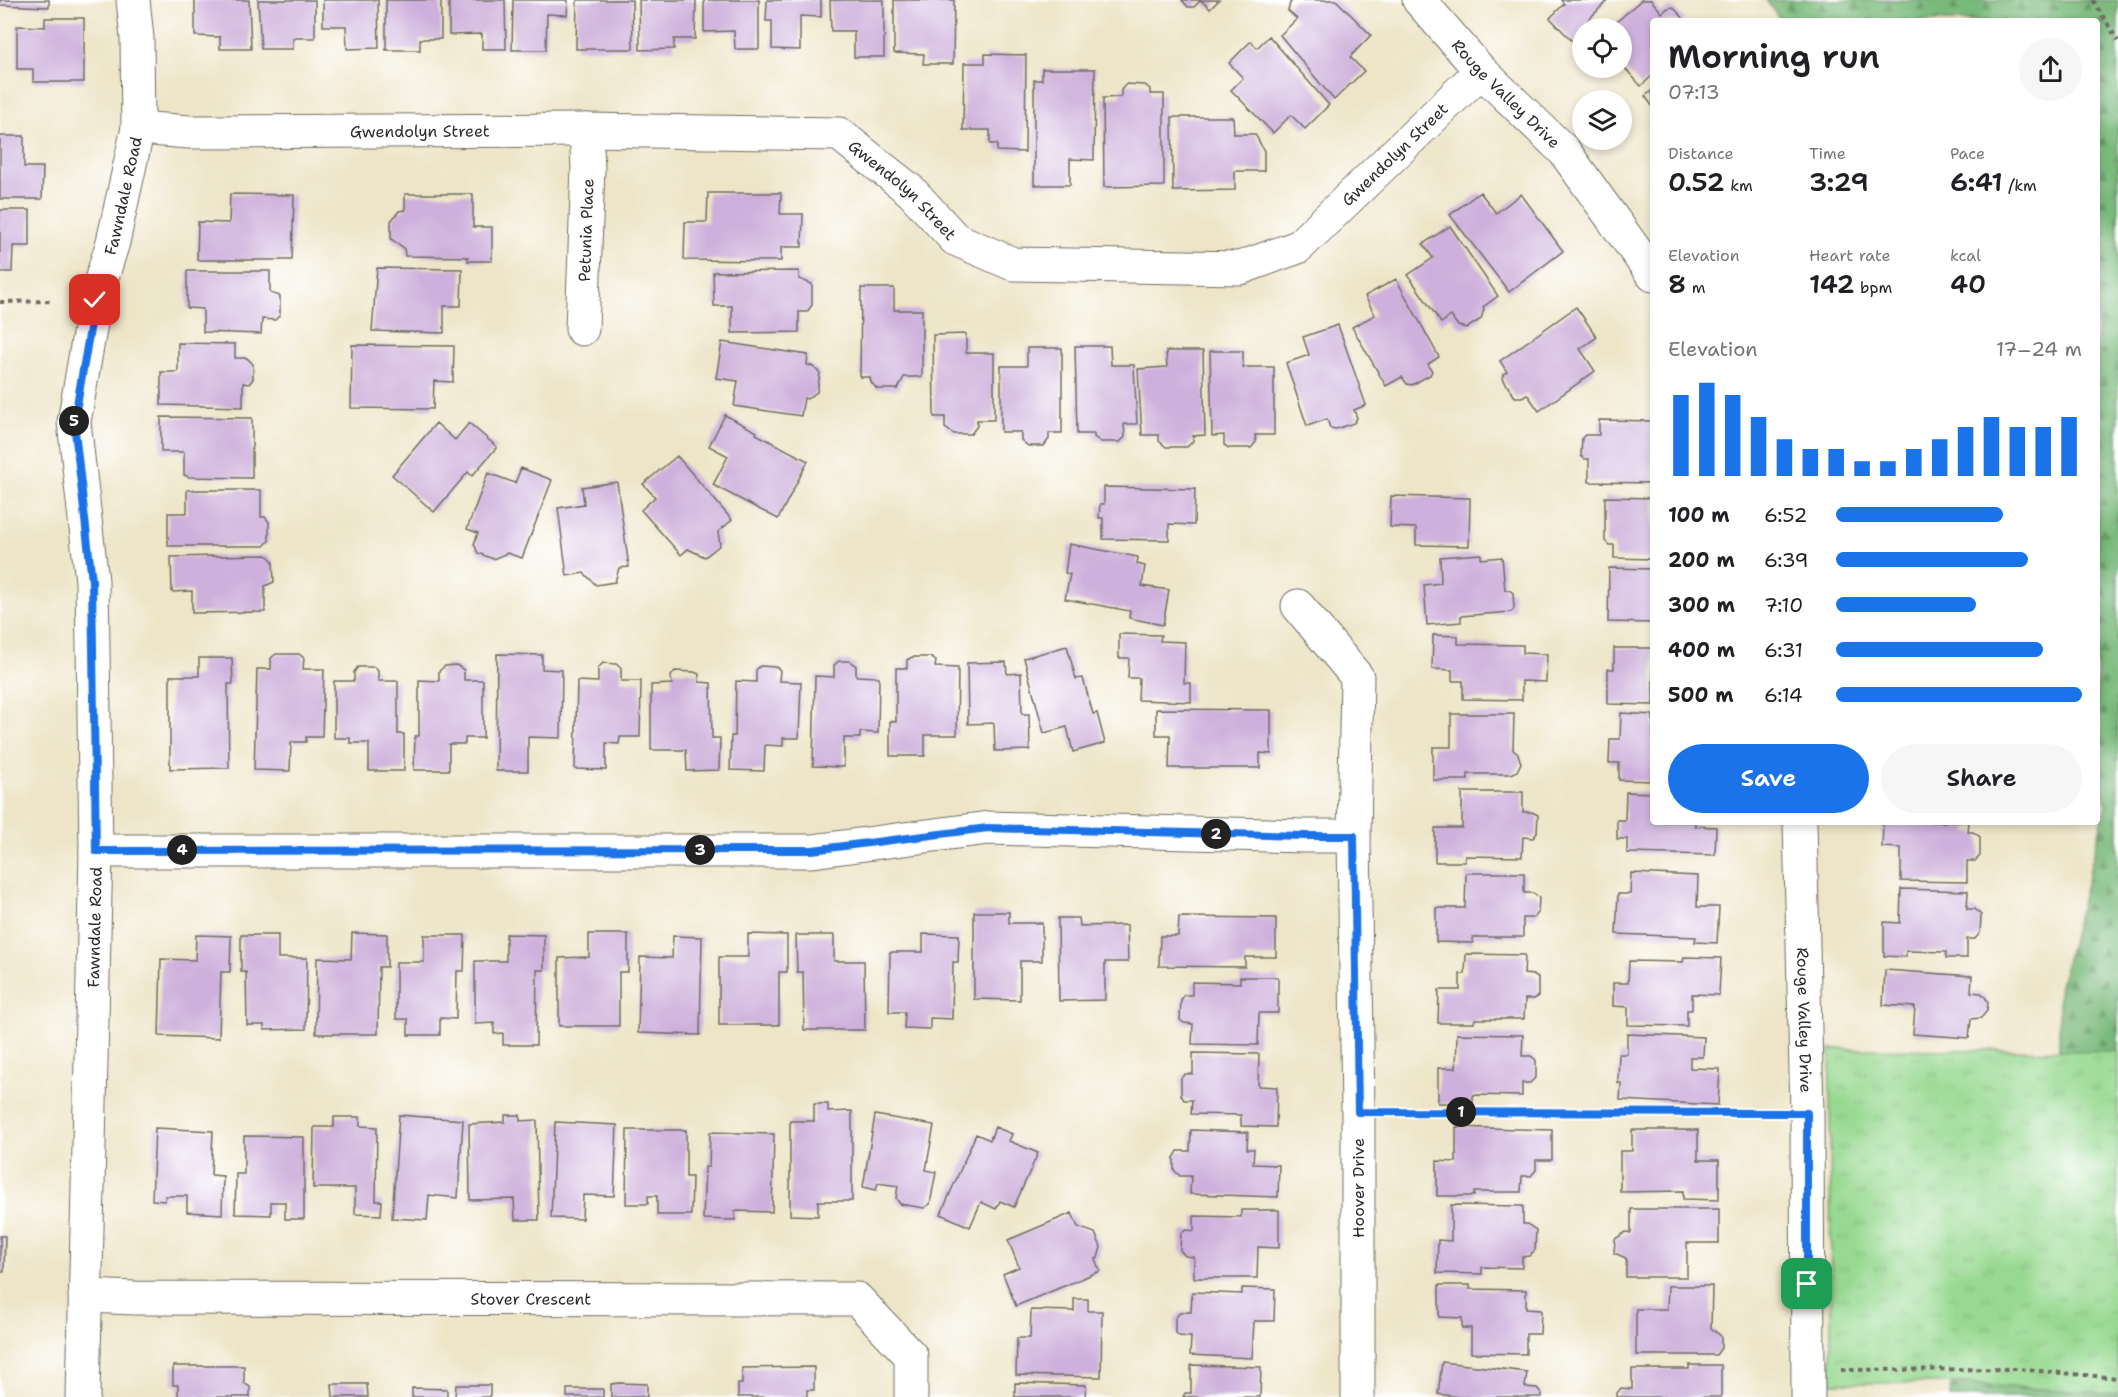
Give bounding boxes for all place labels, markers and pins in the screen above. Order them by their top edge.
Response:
pin [69,274,120,325]
pin: 5 [59,406,89,436]
pin: 2 [1201,819,1231,849]
pin: 4 [167,835,197,865]
pin: 3 [685,835,715,865]
pin: 1 [1446,1097,1476,1127]
pin [1781,1258,1832,1309]

